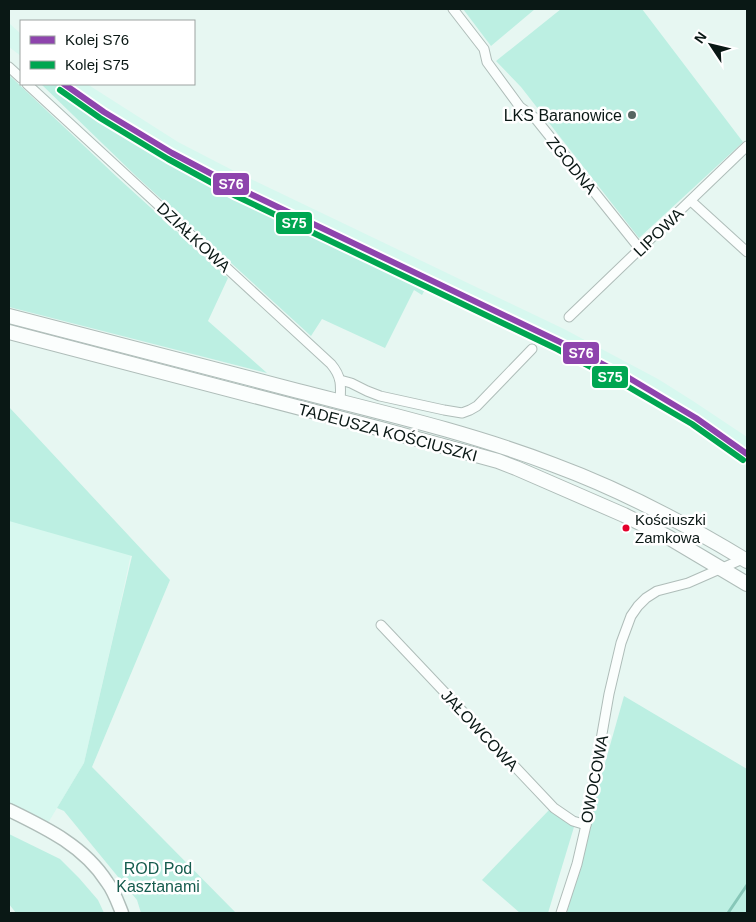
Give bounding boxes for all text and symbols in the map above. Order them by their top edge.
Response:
legend [20,20,195,85]
north arrow [686,20,736,70]
text: N [691,29,710,46]
text: Kolej S76 [65,31,129,48]
text: Kolej S75 [65,56,129,73]
place label: LKS Baranowice [504,107,622,124]
marker: LKS Baranowice [626,109,638,121]
street label: ZGODNA [543,133,600,198]
line badge: S76 [212,172,250,196]
text: S76 [219,176,244,192]
street label: DZIAŁKOWA [154,199,234,276]
street label: LIPOWA [630,205,687,260]
line badge: S75 [275,211,313,235]
text: S75 [282,215,307,231]
line badge: S76 [562,341,600,365]
text: S76 [569,345,594,361]
line badge: S75 [591,365,629,389]
text: S75 [598,369,623,385]
street label: TADEUSZA KOŚCIUSZKI [297,399,479,465]
place label: Kościuszki Zamkowa [635,511,706,546]
marker: Kościuszki Zamkowa [621,523,631,533]
street label: JAŁOWCOWA [438,686,522,775]
street label: OWOCOWA [578,733,611,824]
park label: ROD Pod Kasztanami [116,860,200,895]

